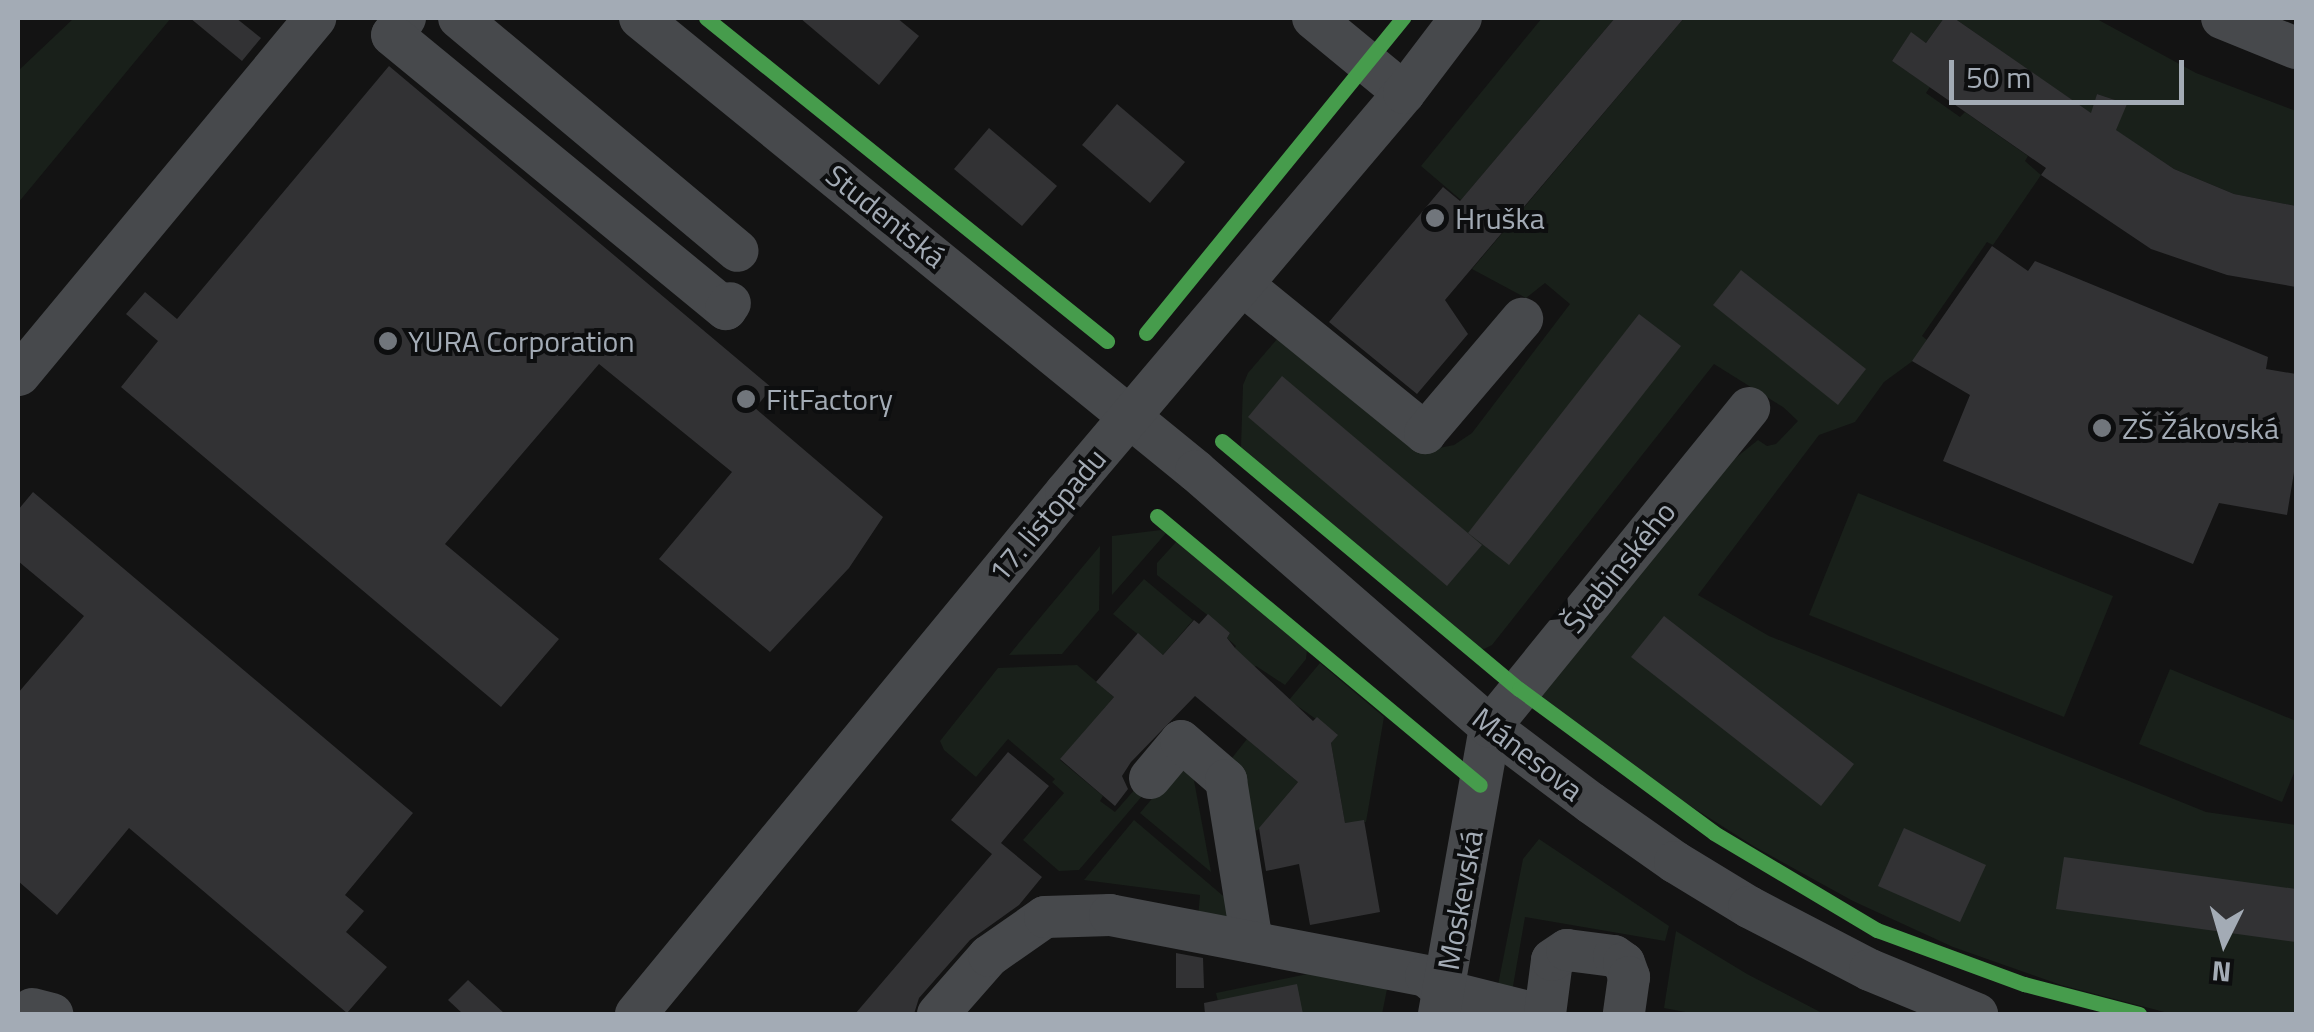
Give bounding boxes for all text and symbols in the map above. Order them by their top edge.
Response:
scale bar [1954,40,2189,102]
text: 50 m [1966,54,2031,100]
street label: Studentská [819,157,953,275]
place label: Hruška [1455,200,1545,236]
marker: Hruška [1424,207,1446,229]
place label: YURA Corporation [408,323,635,359]
marker: YURA Corporation [377,330,399,352]
place label: FitFactory [766,381,893,417]
marker: FitFactory [735,388,757,410]
place label: ZŠ Žákovská [2122,410,2279,446]
marker: ZŠ Žákovská [2091,417,2113,439]
street label: 17. listopadu [981,441,1113,589]
street label: Švabinského [1555,494,1683,640]
street label: Mánesova [1466,700,1590,808]
street label: Moskevská [1430,827,1490,973]
north arrow [2174,892,2274,992]
text: N [2210,950,2233,995]

